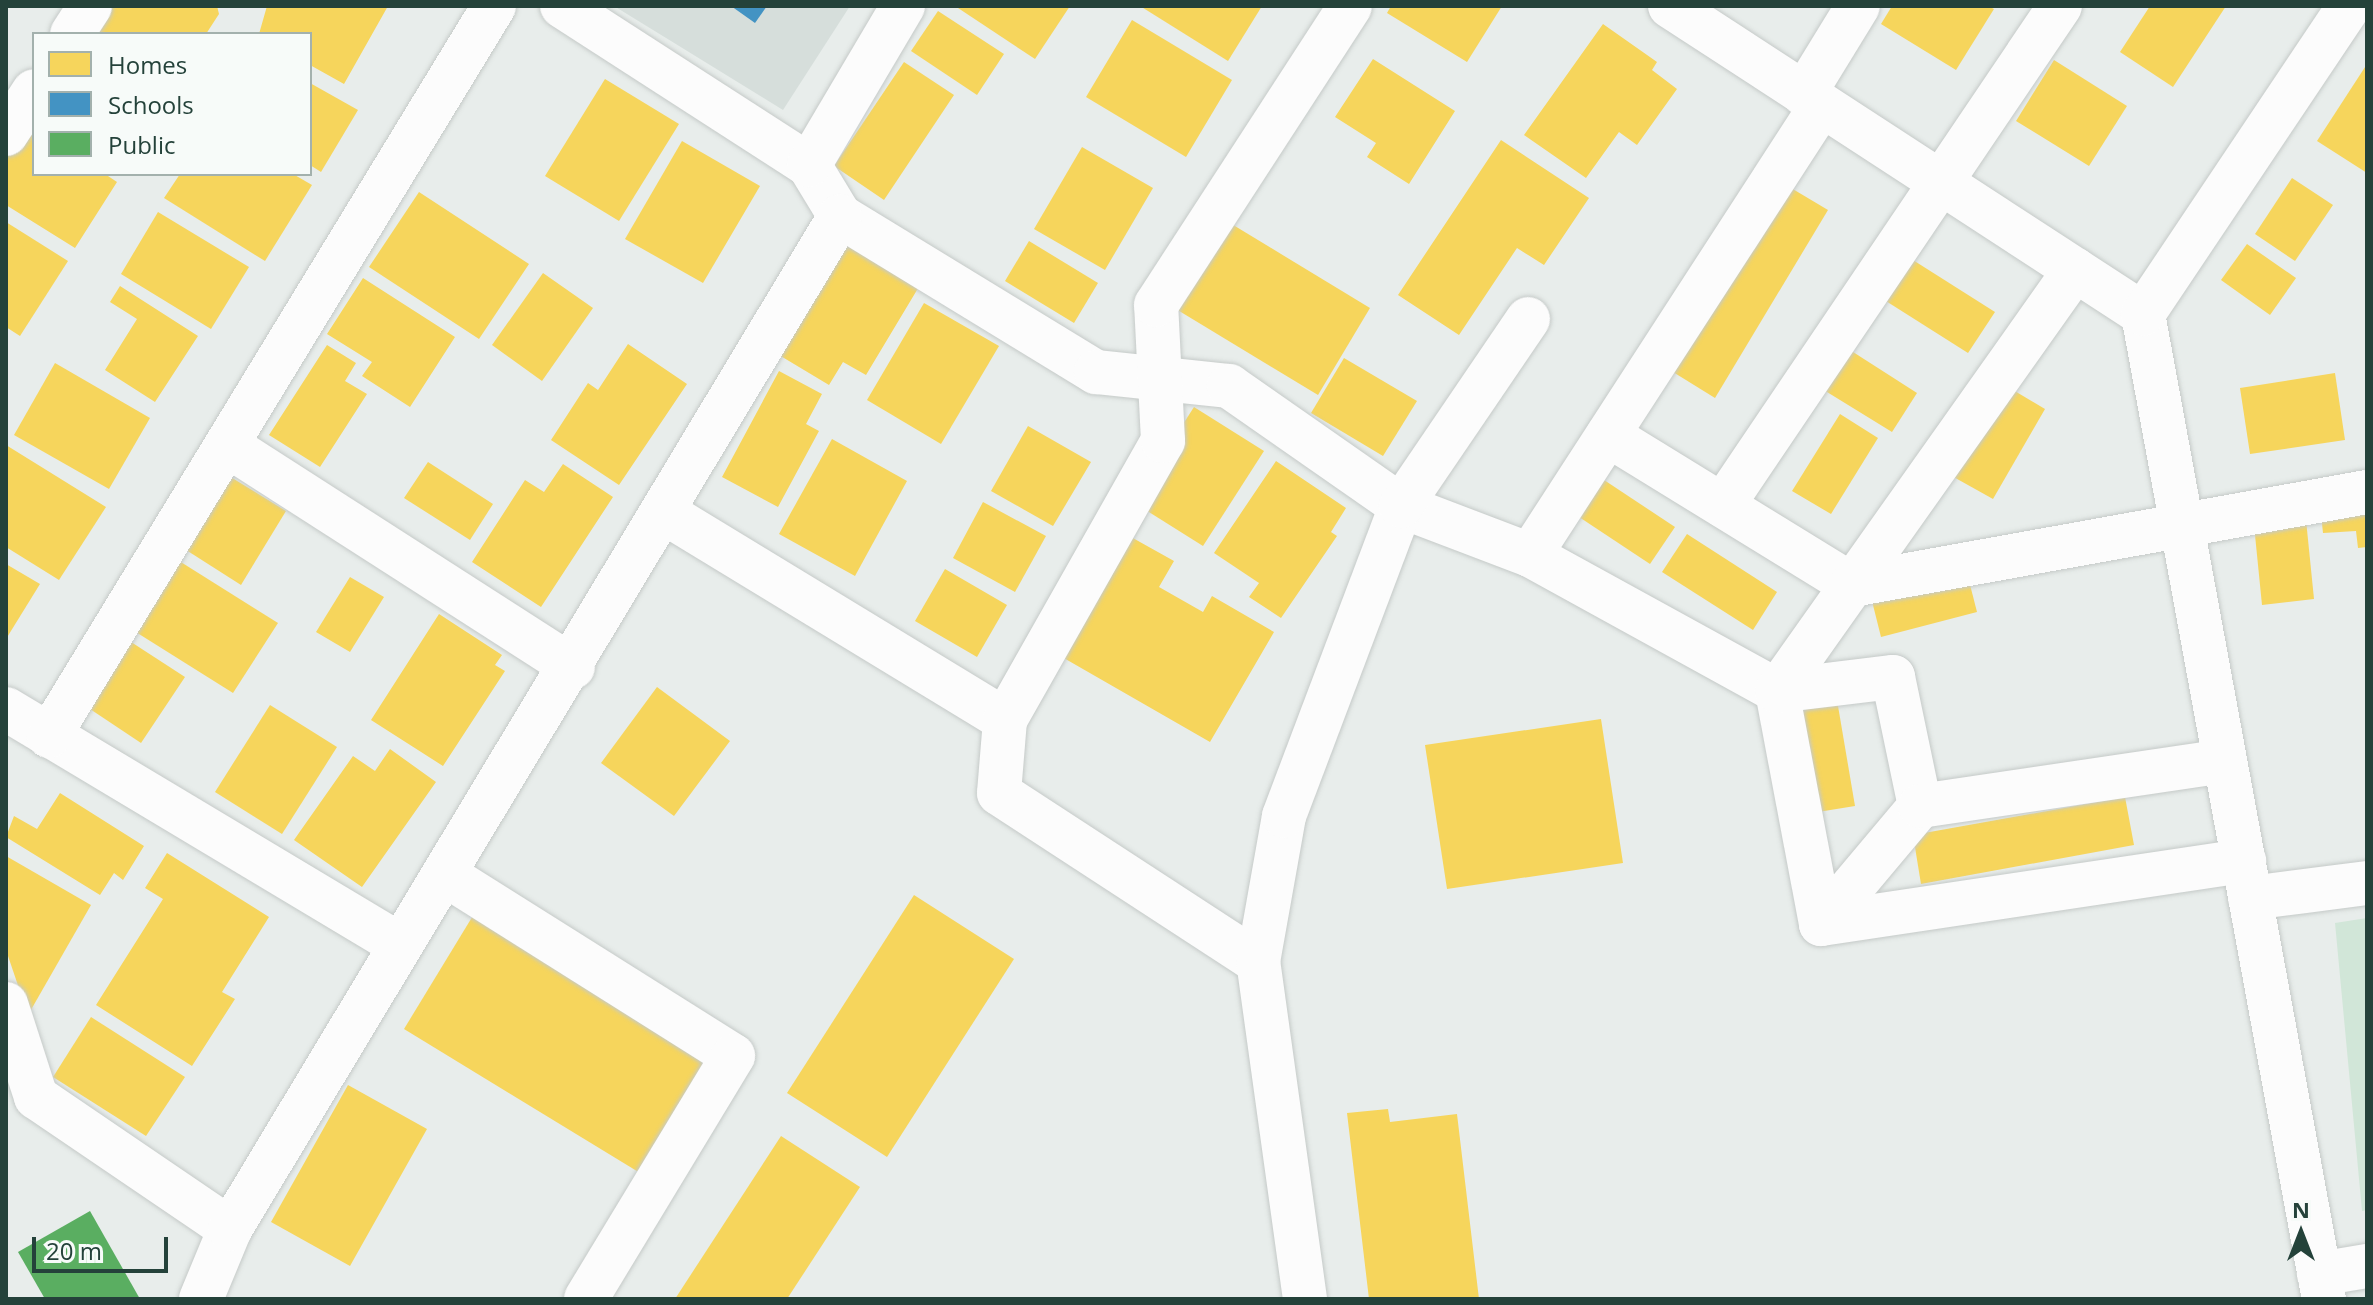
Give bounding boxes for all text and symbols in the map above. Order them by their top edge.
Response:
legend [32,32,312,176]
text: Homes [108,48,187,81]
text: Schools [108,88,194,121]
text: Public [108,128,175,161]
north arrow [2261,1193,2341,1273]
text: N [2292,1194,2310,1224]
scale bar [36,1221,172,1271]
text: 20 m [46,1234,102,1267]

